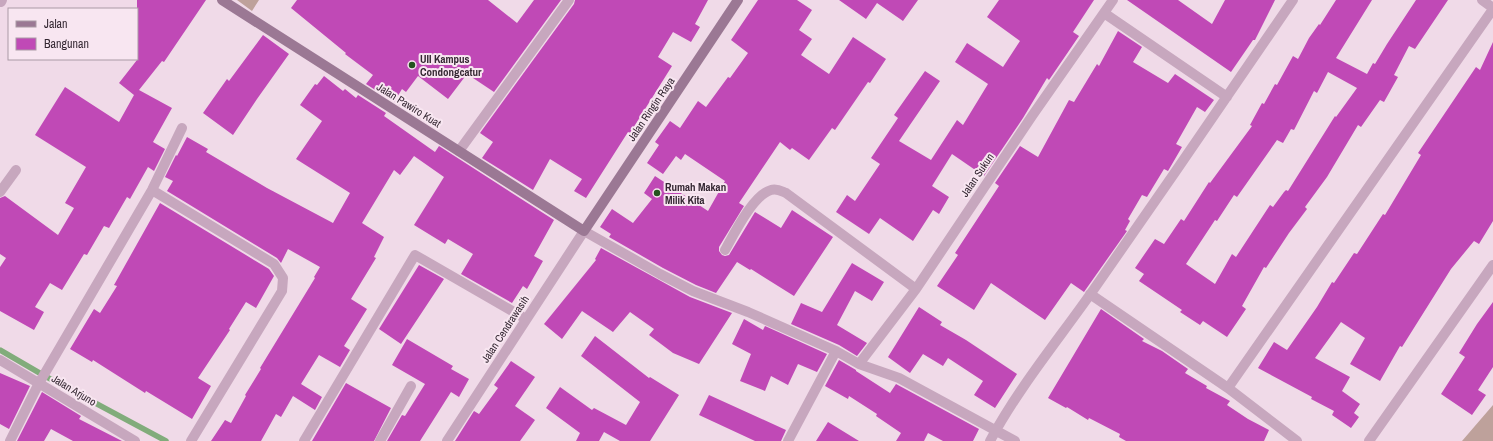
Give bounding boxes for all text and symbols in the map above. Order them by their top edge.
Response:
legend [8,8,138,60]
text: Jalan [44,16,68,32]
text: Bangunan [44,36,89,52]
place label: UII Kampus Condongcatur [420,52,482,79]
marker: UII Kampus Condongcatur [407,60,417,70]
street label: Jalan Ringin Raya [624,74,678,144]
street label: Jalan Pawiro Kuat [374,80,444,131]
street label: Jalan Sukun [957,151,997,199]
place label: Rumah Makan Milik Kita [665,180,726,207]
marker: Rumah Makan Milik Kita [652,188,662,198]
street label: Jalan Cendrawasih [478,293,532,365]
street label: Jalan Arjuno [49,371,99,409]

